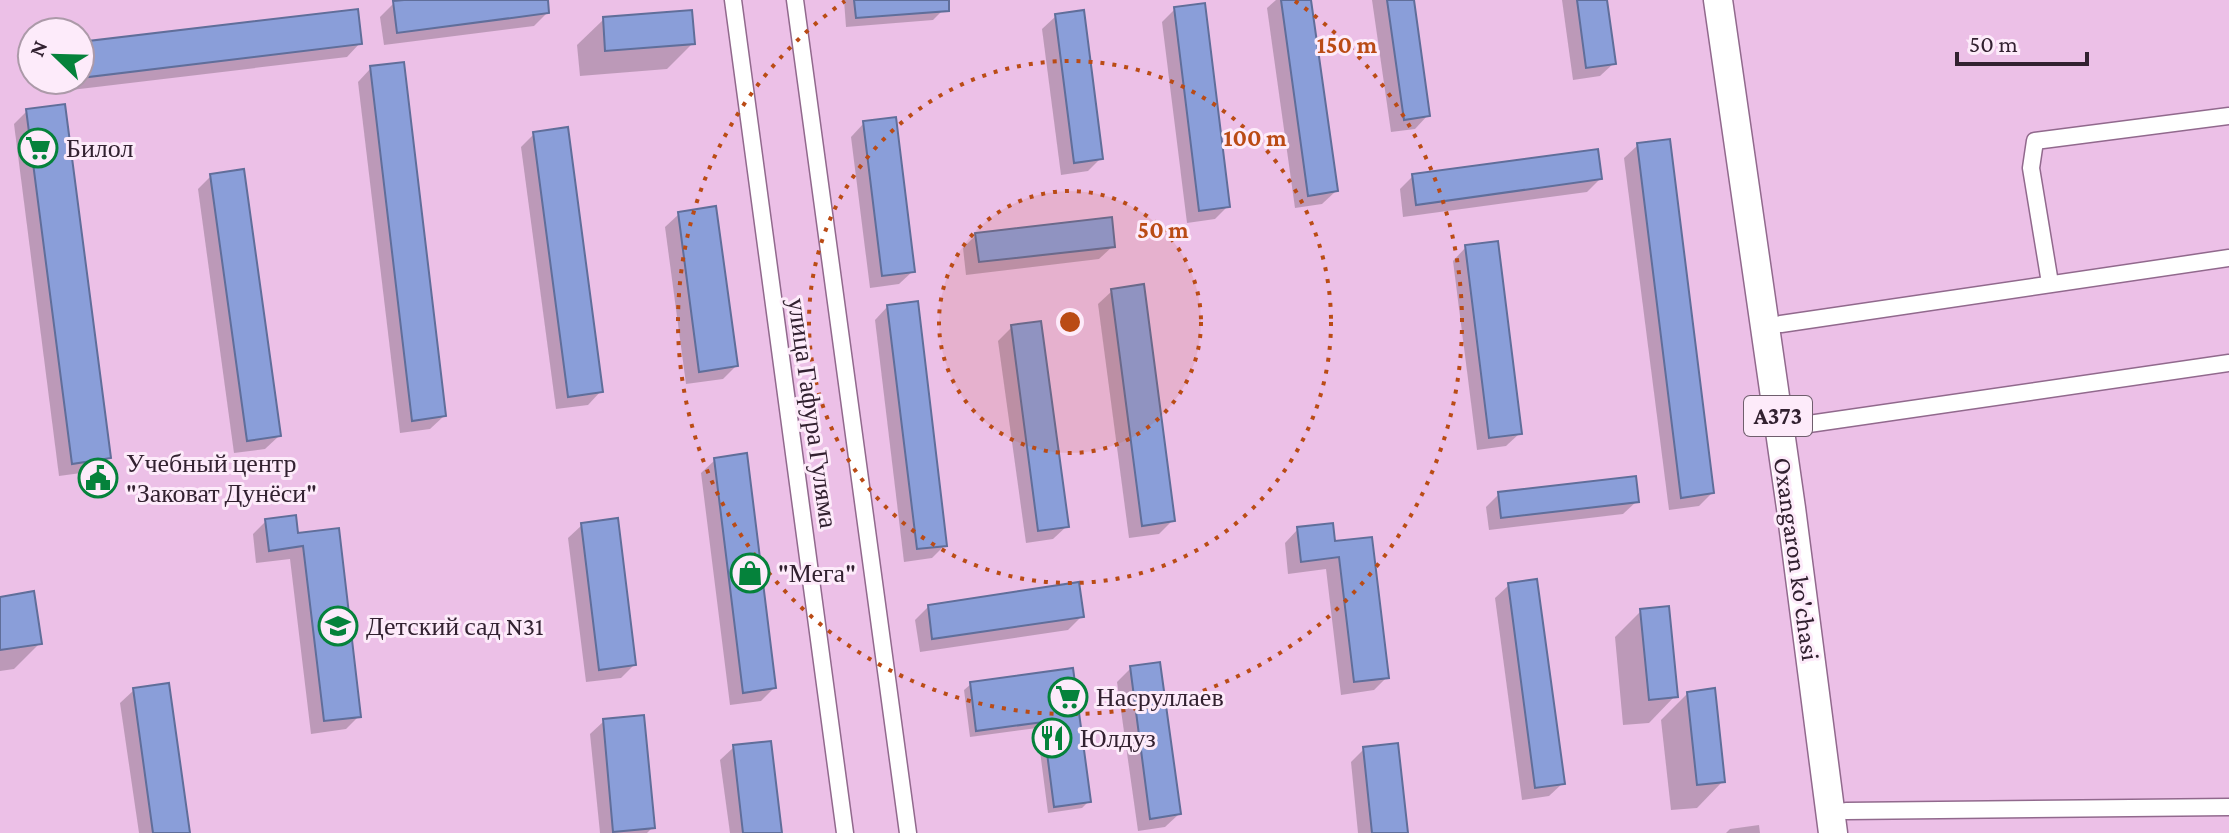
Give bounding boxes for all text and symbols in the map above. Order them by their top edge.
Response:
north arrow [16,16,96,96]
scale bar [1957,16,2087,66]
text: 50 m [1969,30,2018,57]
text: 150 m [1317,31,1378,58]
text: N [24,37,52,60]
text: 100 m [1223,124,1287,151]
supermarket icon: Билол [17,127,59,169]
place label: Билол [66,134,133,163]
text: 50 m [1137,216,1189,243]
street label: улица Гафура Гуляма [782,296,843,531]
centre of rings [1056,308,1084,336]
road number: A373 [1744,396,1812,436]
place label: Учебный центр "Заковат Дунёси" [126,449,317,508]
street label: Oxangaron ko'chasi [1768,456,1825,663]
public building icon: Учебный центр "Заковат Дунёси" [77,457,119,499]
shop icon: "Мега" [729,552,771,594]
place label: "Мега" [778,559,856,588]
school or university icon: Детский сад N31 [317,605,359,647]
place label: Детский сад N31 [366,612,544,641]
supermarket icon: Насруллаев [1047,676,1089,718]
place label: Насруллаев [1096,683,1224,712]
restaurant icon: Юлдуз [1031,717,1073,759]
place label: Юлдуз [1080,724,1156,753]

